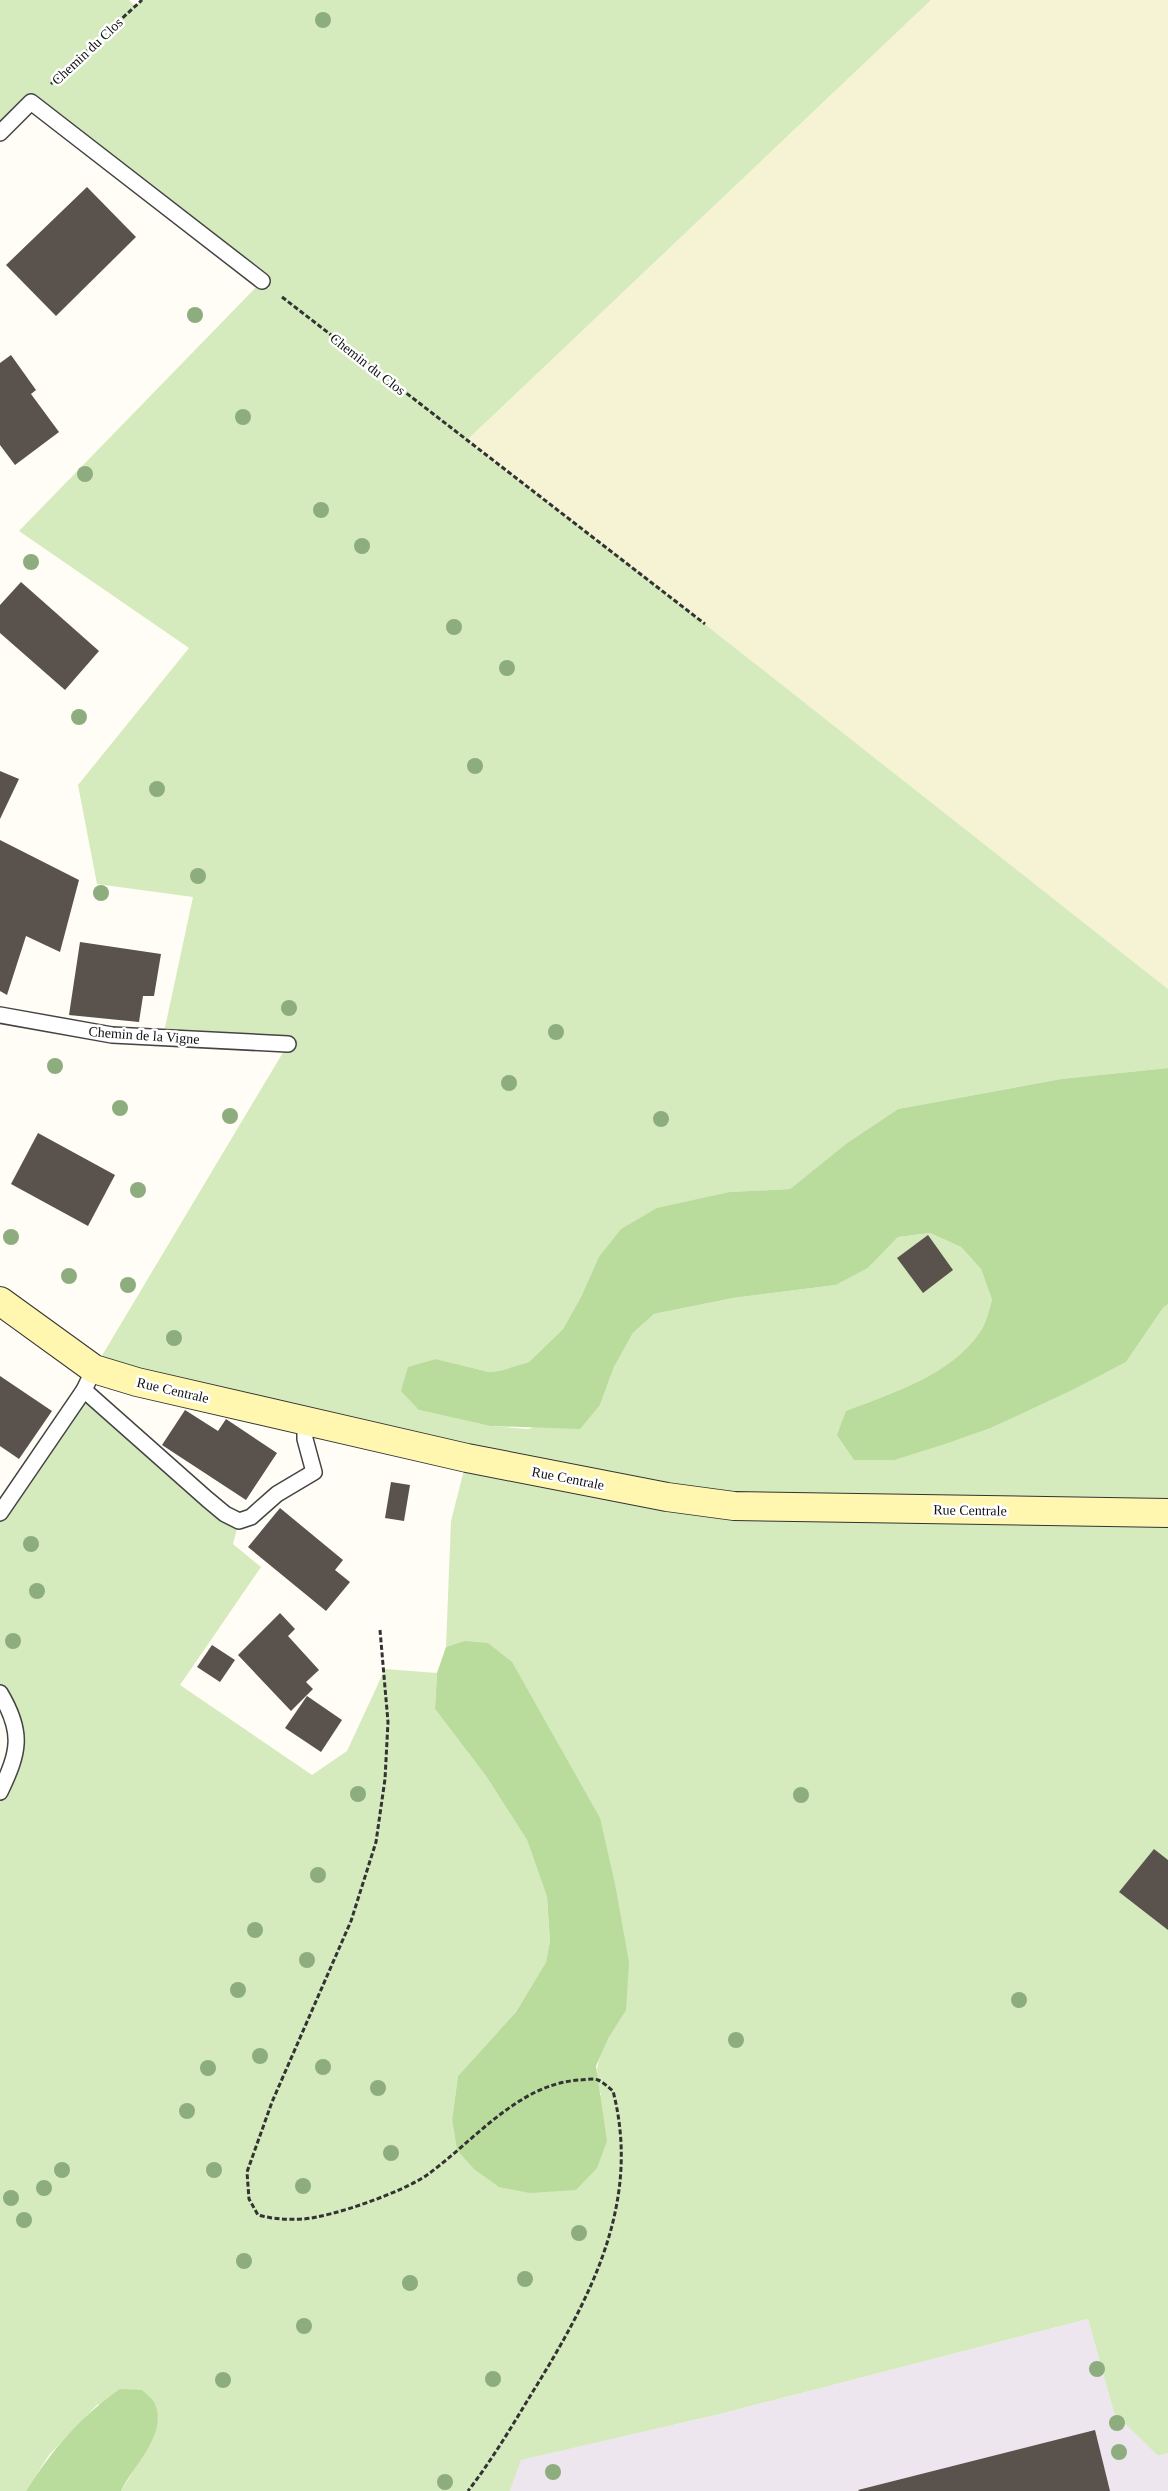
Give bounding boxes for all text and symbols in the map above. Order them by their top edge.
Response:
street label: Chemin du Clos [49,15,126,88]
street label: Chemin du Clos [327,330,408,398]
street label: Chemin de la Vigne [88,1024,200,1047]
street label: Rue Centrale [135,1375,210,1406]
street label: Rue Centrale [530,1464,605,1493]
street label: Rue Centrale [933,1502,1007,1519]

